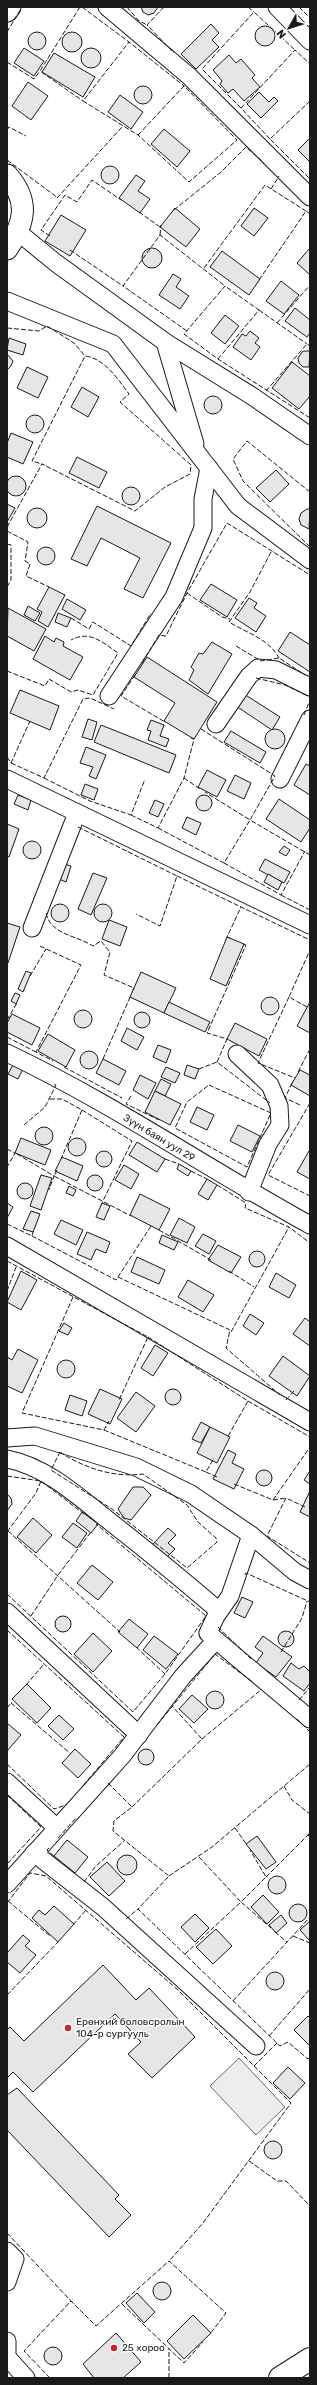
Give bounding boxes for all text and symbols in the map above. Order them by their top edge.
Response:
north arrow [269,8,309,48]
text: N [274,27,289,41]
street label: Зүүн баян уул 29 [121,1112,197,1164]
place label: Ерөнхий боловсролын 104-р сургууль [76,2016,185,2040]
marker: Ерөнхий боловсролын 104-р сургууль [63,2023,73,2033]
place label: 25 хороо [122,2342,165,2354]
marker: 25 хороо [109,2343,119,2353]

